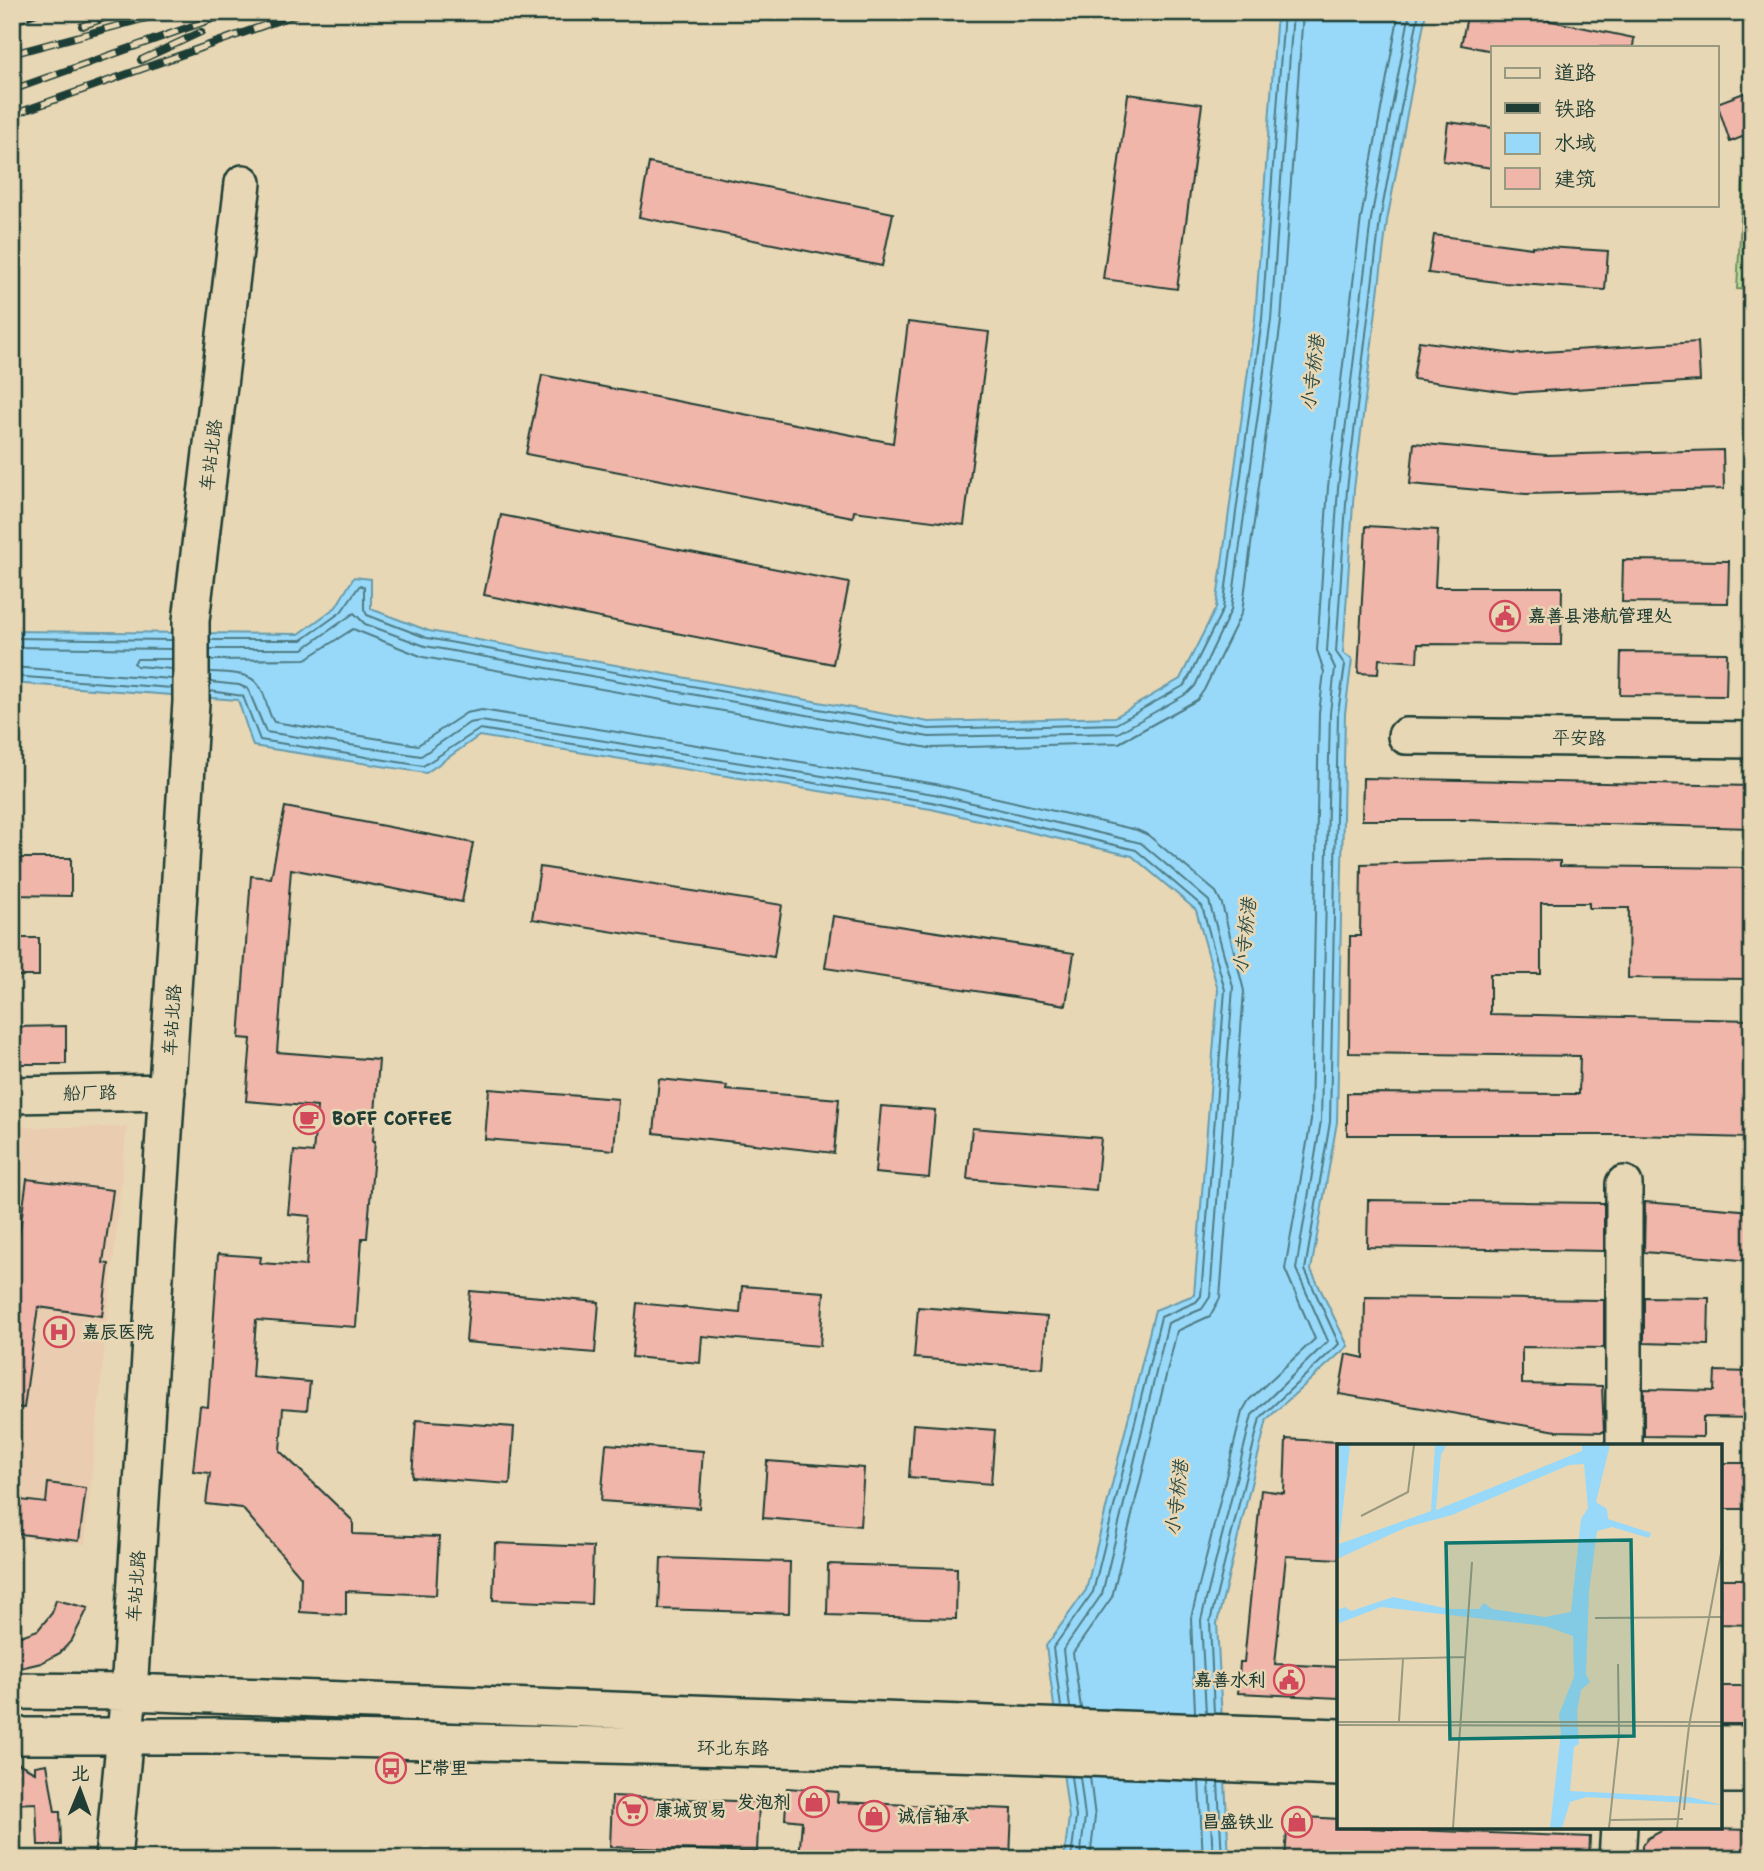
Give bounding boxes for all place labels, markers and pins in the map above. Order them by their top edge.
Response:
public building icon: 嘉善县港航管理处 [1488,599,1522,633]
place label: 嘉善县港航管理处 [1528,604,1672,628]
cafe icon: BOFF COFFEE [292,1102,326,1136]
place label: BOFF COFFEE [332,1107,452,1131]
hospital icon: 嘉辰医院 [42,1315,76,1349]
place label: 嘉辰医院 [82,1320,154,1344]
public building icon: 嘉善水利 [1272,1663,1306,1697]
place label: 嘉善水利 [1194,1668,1266,1692]
bus stop icon: 上带里 [374,1751,408,1785]
place label: 上带里 [414,1756,468,1780]
shop icon: 发泡剂 [797,1785,831,1819]
place label: 发泡剂 [737,1790,791,1814]
supermarket icon: 康城贸易 [615,1793,649,1827]
place label: 康城贸易 [655,1798,727,1822]
shop icon: 诚信轴承 [857,1799,891,1833]
place label: 诚信轴承 [897,1804,969,1828]
shop icon: 昌盛铁业 [1280,1805,1314,1839]
place label: 昌盛铁业 [1202,1810,1274,1834]

